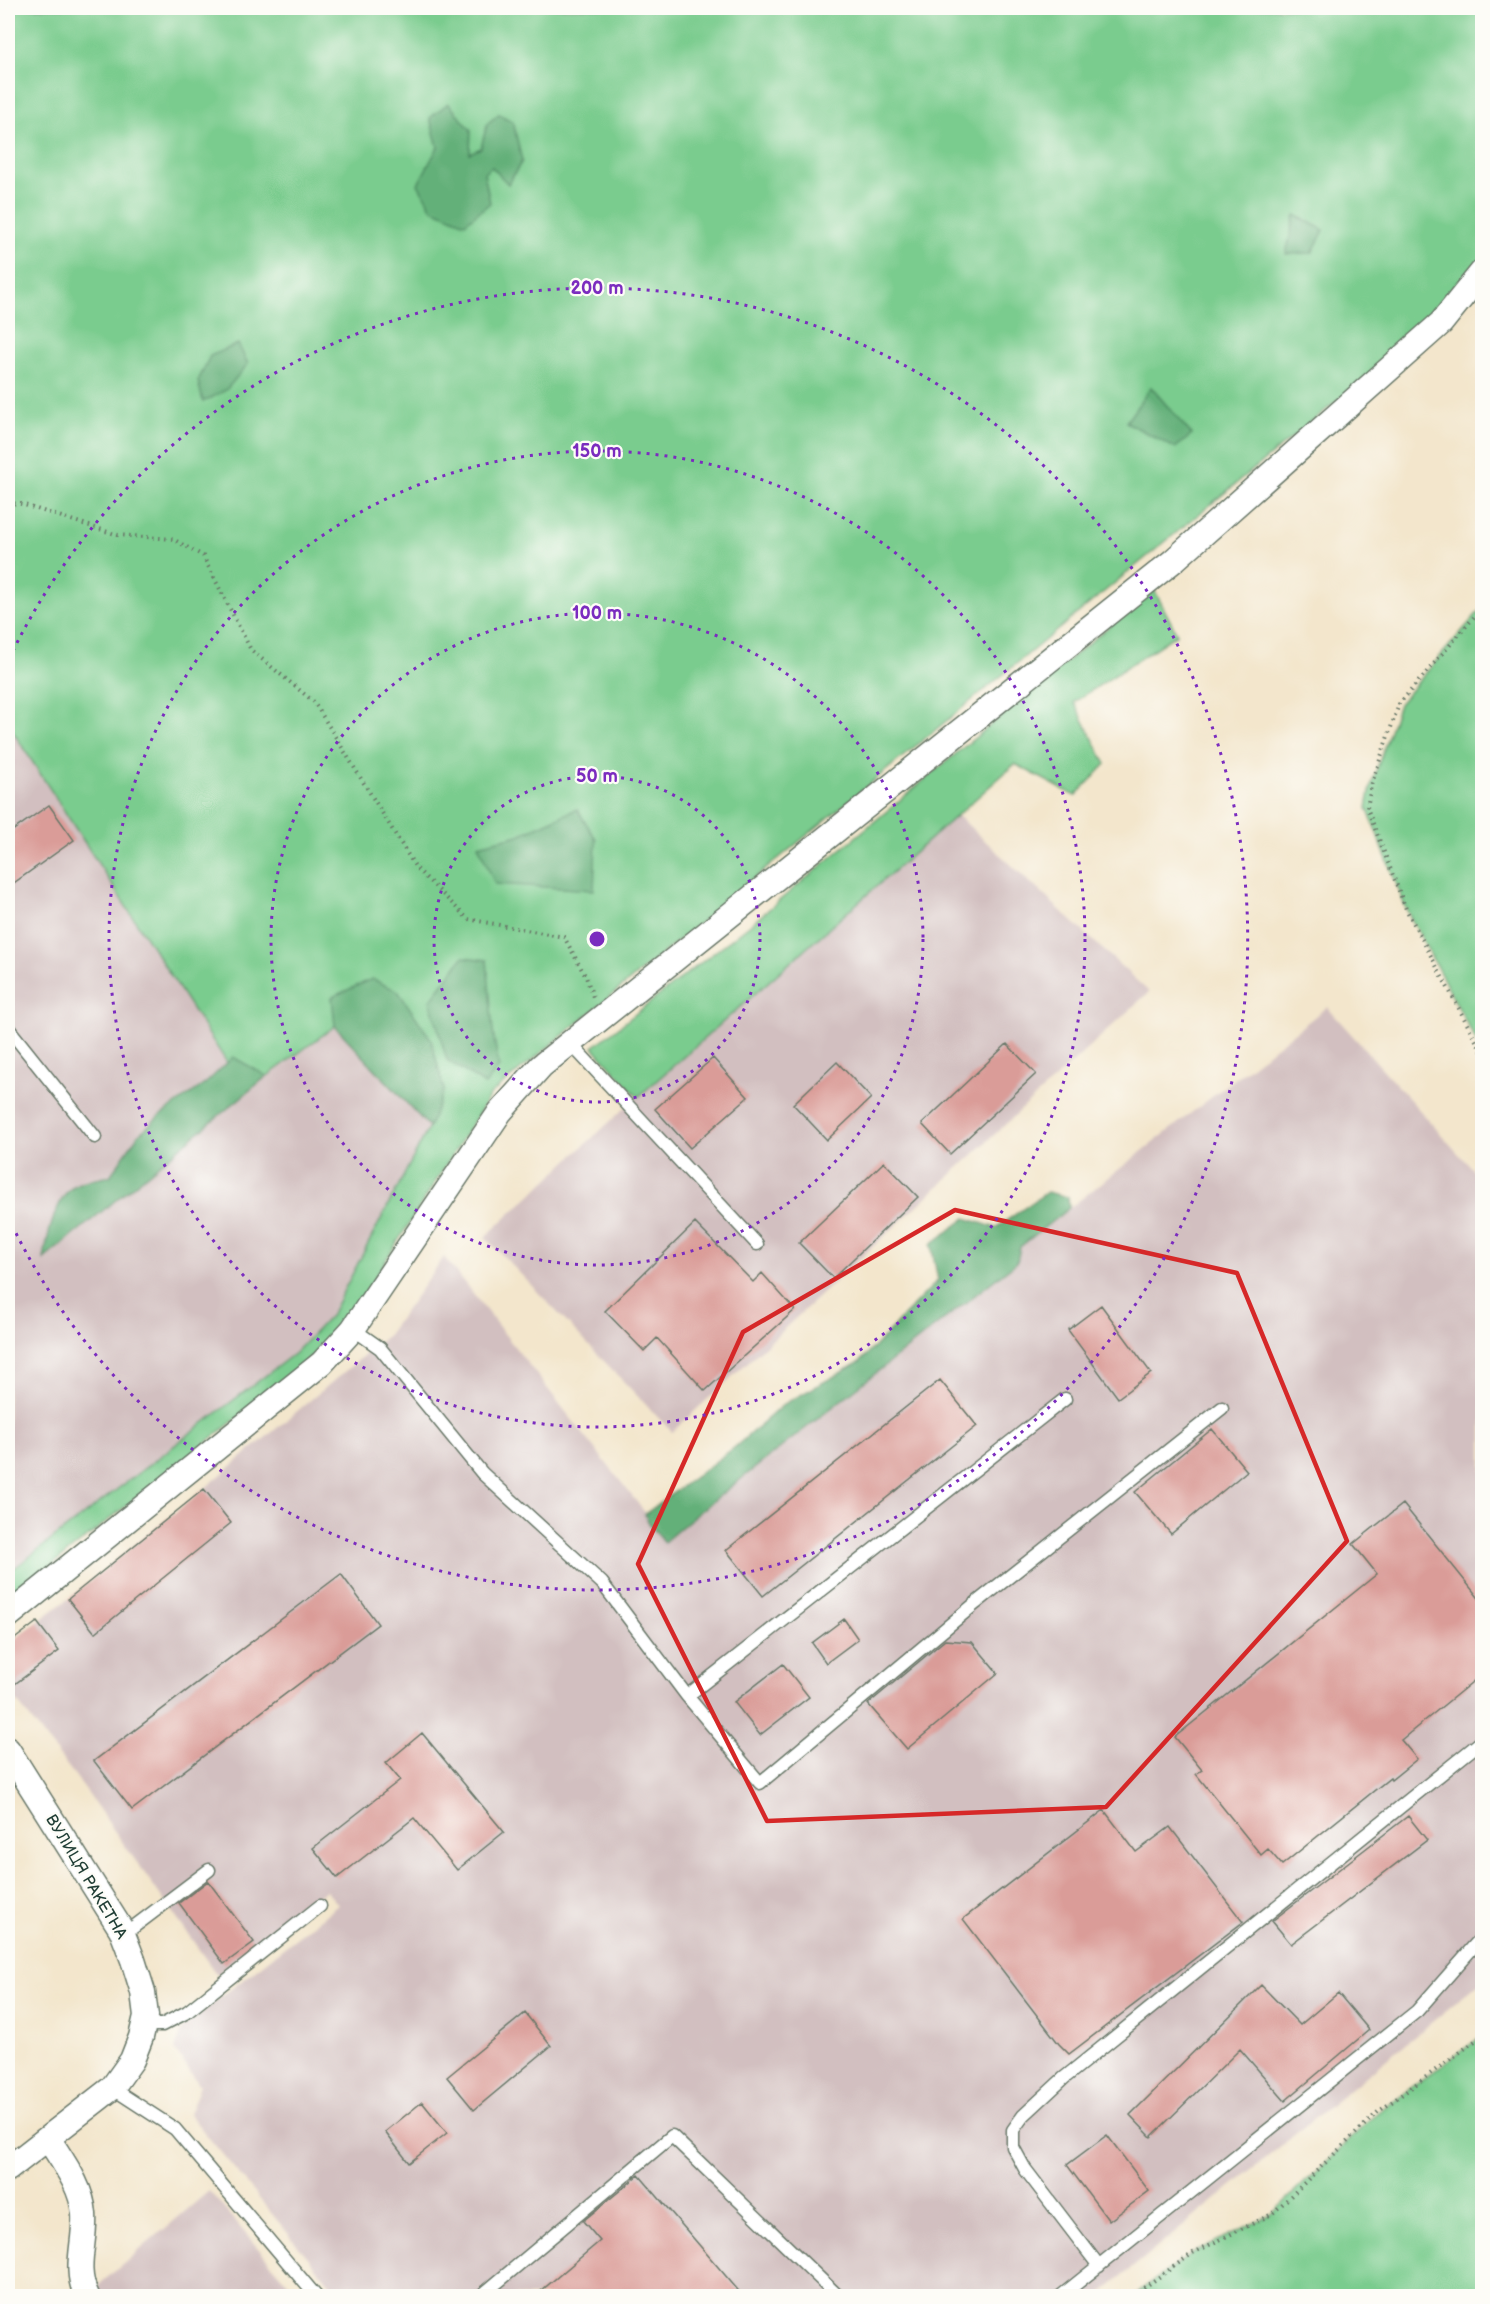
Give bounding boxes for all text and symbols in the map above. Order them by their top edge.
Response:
text: 200 m [570,278,624,299]
text: 150 m [572,441,622,462]
text: 100 m [572,603,622,624]
text: 50 m [576,766,618,787]
centre of rings [587,929,607,949]
street label: ВУЛИЦЯ РАКЕТНА [41,1811,131,1943]

